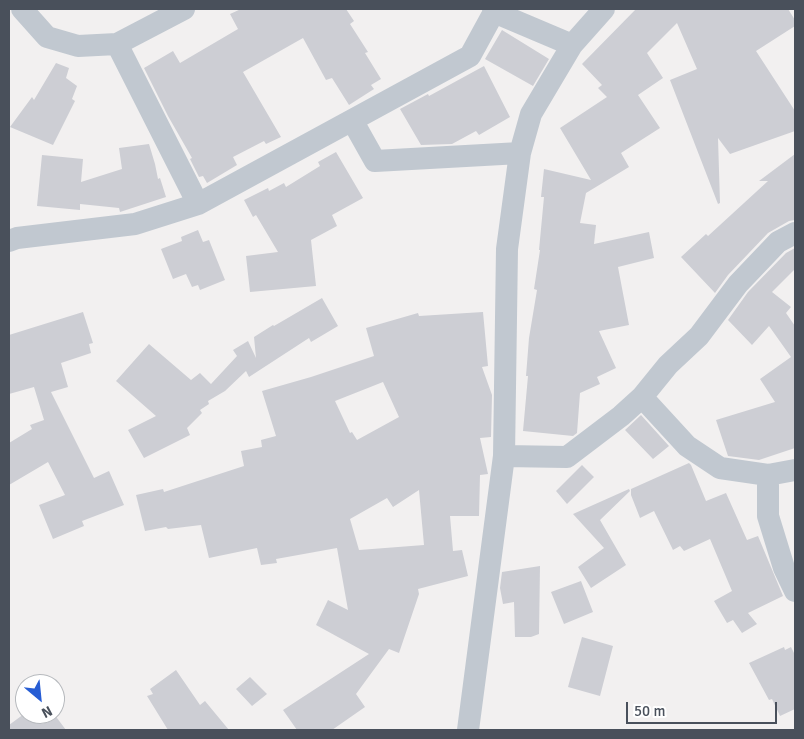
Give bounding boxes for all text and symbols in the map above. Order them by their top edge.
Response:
north arrow [15,674,65,724]
scale bar [629,692,780,724]
text: N [39,702,55,722]
text: 50 m [634,702,665,720]

